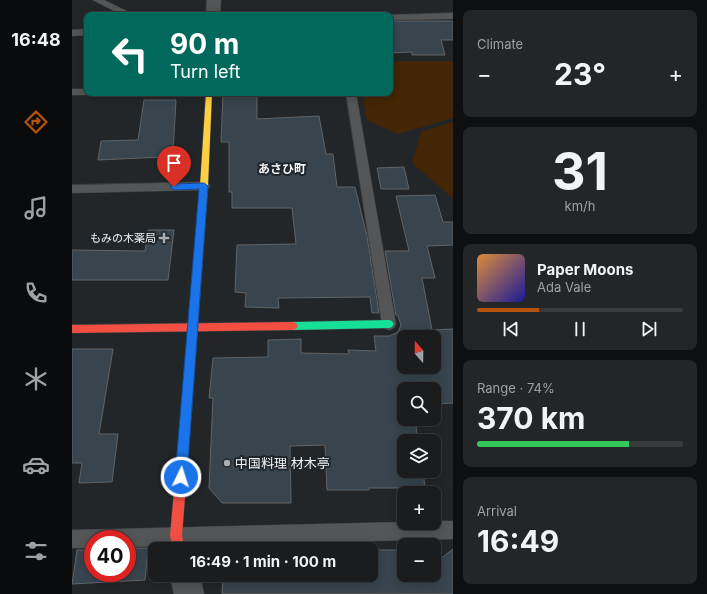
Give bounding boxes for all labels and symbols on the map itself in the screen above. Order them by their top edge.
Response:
pin [157,146,191,187]
district label: あさひ町 [258,161,306,176]
place label: もみの木薬局 [90,231,156,245]
marker: もみの木薬局 [159,233,169,243]
north arrow [397,330,441,374]
place label: 中国料理 材木亭 [235,455,330,471]
position arrow [160,456,202,498]
marker: 中国料理 材木亭 [222,458,232,468]
speed limit sign: 40 [84,530,136,582]

